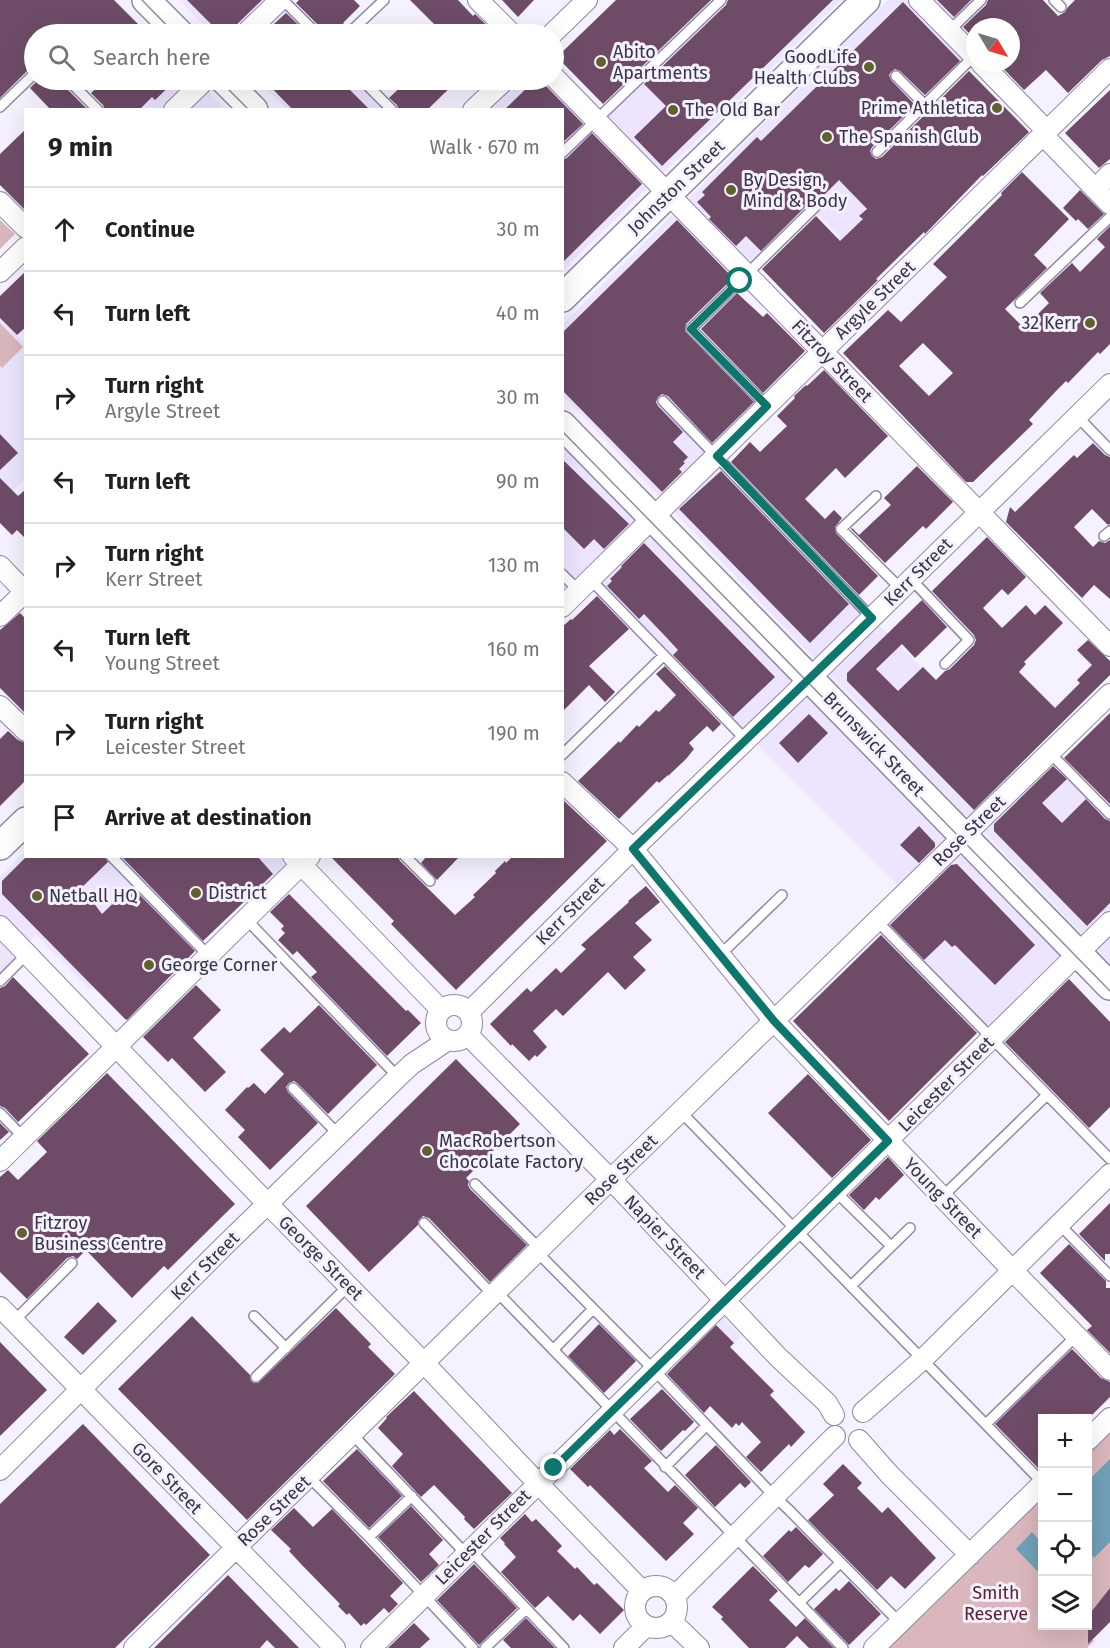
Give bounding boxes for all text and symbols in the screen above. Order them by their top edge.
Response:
north arrow [966,18,1020,72]
search box [24,24,564,90]
icon: search [45,41,78,74]
place label: Abito Apartments [613,41,708,84]
text: Search here [93,44,211,71]
place label: GoodLife Health Clubs [754,46,857,89]
marker: Abito Apartments [594,55,608,69]
marker: GoodLife Health Clubs [862,60,876,74]
place label: Prime Athletica [861,97,985,119]
place label: The Old Bar [685,99,780,121]
marker: Prime Athletica [990,101,1004,115]
marker: The Old Bar [666,103,680,117]
place label: The Spanish Club [839,126,979,148]
marker: The Spanish Club [820,130,834,144]
text: 9 min [48,132,113,163]
text: Walk · 670 m [430,135,540,159]
street label: Johnston Street [623,135,729,239]
place label: By Design, Mind & Body [743,169,847,212]
marker: By Design, Mind & Body [724,183,738,197]
icon: ahead [48,213,81,246]
text: Continue [105,216,195,243]
text: 30 m [496,217,540,241]
street label: Argyle Street [830,256,920,344]
route start [726,267,752,293]
icon: left [48,297,81,330]
text: Turn left [105,300,190,327]
text: 40 m [496,301,540,325]
place label: 32 Kerr [1021,312,1078,334]
street label: Fitzroy Street [787,315,877,407]
marker: 32 Kerr [1083,316,1097,330]
text: Turn right [105,372,204,399]
icon: right [48,381,81,414]
text: 30 m [496,385,540,409]
text: Argyle Street [105,399,220,423]
icon: left [48,465,81,498]
text: Turn left [105,468,190,495]
text: 90 m [496,469,540,493]
street label: Kerr Street [879,533,957,611]
text: Turn right [105,540,204,567]
icon: right [48,549,81,582]
text: 130 m [488,553,540,577]
text: Kerr Street [105,567,202,591]
text: Turn left [105,624,190,651]
icon: left [48,633,81,666]
text: 160 m [487,637,540,661]
text: Young Street [105,651,220,675]
street label: Brunswick Street [819,687,930,801]
text: Turn right [105,708,204,735]
icon: right [48,717,81,750]
text: 190 m [487,721,540,745]
text: Leicester Street [105,735,246,759]
street label: Rose Street [928,790,1010,871]
icon: arrive [48,801,81,834]
text: Arrive at destination [105,804,312,831]
street label: Kerr Street [531,872,609,950]
place label: District [208,882,267,904]
place label: Netball HQ [49,885,138,907]
marker: District [189,886,203,900]
marker: Netball HQ [30,889,44,903]
place label: George Corner [161,954,278,976]
marker: George Corner [142,958,156,972]
street label: Leicester Street [894,1031,999,1136]
street label: Rose Street [580,1129,662,1210]
place label: MacRobertson Chocolate Factory [439,1130,583,1173]
marker: MacRobertson Chocolate Factory [420,1144,434,1158]
street label: Young Street [899,1153,987,1243]
street label: Napier Street [619,1190,711,1284]
street label: George Street [274,1211,368,1305]
place label: Fitzroy Business Centre [34,1212,163,1255]
marker: Fitzroy Business Centre [15,1226,29,1240]
street label: Kerr Street [166,1227,244,1305]
map controls [1038,1414,1092,1630]
button: + [1038,1414,1092,1468]
street label: Gore Street [127,1437,207,1519]
route end [540,1454,566,1480]
button: − [1038,1468,1092,1522]
street label: Rose Street [233,1470,315,1551]
street label: Leicester Street [431,1484,536,1589]
button: locate [1038,1522,1092,1576]
button: layers [1038,1576,1092,1630]
park label: Smith Reserve [964,1582,1028,1625]

